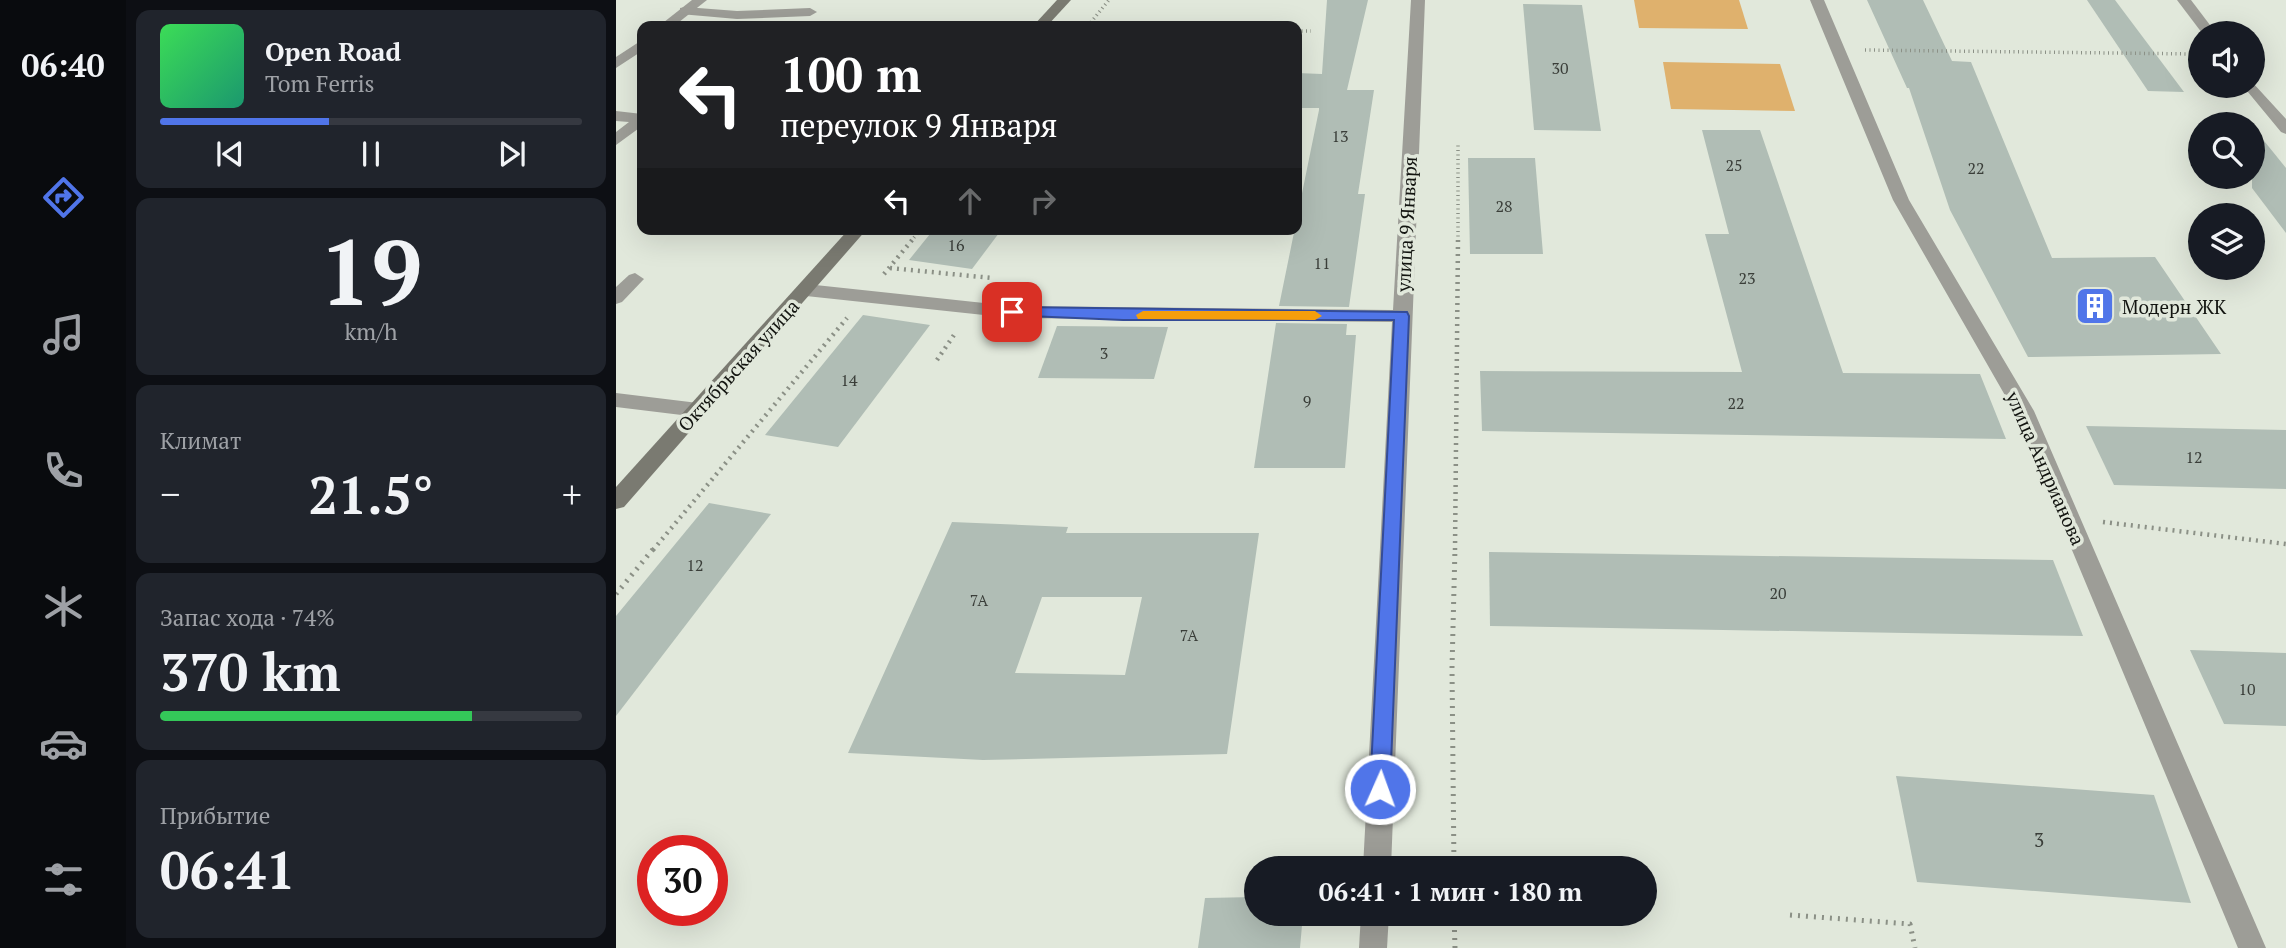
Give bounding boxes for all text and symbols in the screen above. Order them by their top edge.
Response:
map controls [2188,21,2265,280]
button: sound [2188,21,2265,98]
text: Open Road [265,34,401,68]
text: 100 m [780,41,922,106]
text: 06:40 [21,44,105,86]
icon: left [665,49,756,140]
house number: 30 [1551,57,1569,79]
text: Tom Ferris [265,68,375,99]
text: переулок 9 Января [780,104,1058,146]
button: search [2188,112,2265,189]
house number: 13 [1331,125,1349,147]
icon: previous [211,135,249,173]
icon: pause [352,135,390,173]
icon: next [493,135,531,173]
house number: 25 [1725,154,1743,176]
street label: улица 9 Января [1390,156,1422,293]
house number: 22 [1967,157,1985,179]
icon: directions [39,173,88,222]
icon: left [878,182,916,220]
icon: ahead [951,182,989,220]
icon: right [1024,182,1062,220]
house number: 28 [1495,195,1513,217]
button: layers [2188,203,2265,280]
text: 19 [320,210,422,331]
house number: 16 [947,234,965,256]
house number: 11 [1313,252,1331,274]
house number: 23 [1738,267,1756,289]
pin [982,282,1042,342]
building icon: Модерн ЖК [2074,285,2116,327]
street label: Октябрьская улица [672,293,804,436]
icon: arrive [993,293,1031,331]
place label: Модерн ЖК [2122,294,2227,319]
icon: music [39,310,88,359]
text: km/h [344,316,398,347]
house number: 3 [1100,342,1108,364]
house number: 14 [840,369,858,391]
street label: улица Андрианова [2000,386,2091,549]
house number: 9 [1303,390,1311,412]
house number: 22 [1727,392,1745,414]
text: Климат [160,425,241,456]
icon: phone [39,446,88,495]
house number: 12 [2185,446,2203,468]
text: 21.5° [308,460,434,529]
text: − [160,469,180,519]
text: + [562,469,582,519]
house number: 12 [686,554,704,576]
icon: climate [39,582,88,631]
house number: 20 [1769,582,1787,604]
house number: 7А [970,589,988,611]
text: Запас хода · 74% [160,602,335,633]
house number: 7А [1180,624,1198,646]
text: 370 km [160,637,341,706]
house number: 10 [2238,678,2256,700]
icon: car [39,719,88,768]
position arrow [1343,752,1417,826]
text: Прибытие [160,800,270,831]
house number: 3 [2034,827,2044,852]
text: 06:41 [160,835,295,904]
speed limit sign: 30 [637,835,728,926]
icon: filters [39,855,88,904]
text: 06:41 · 1 мин · 180 m [1319,874,1582,908]

